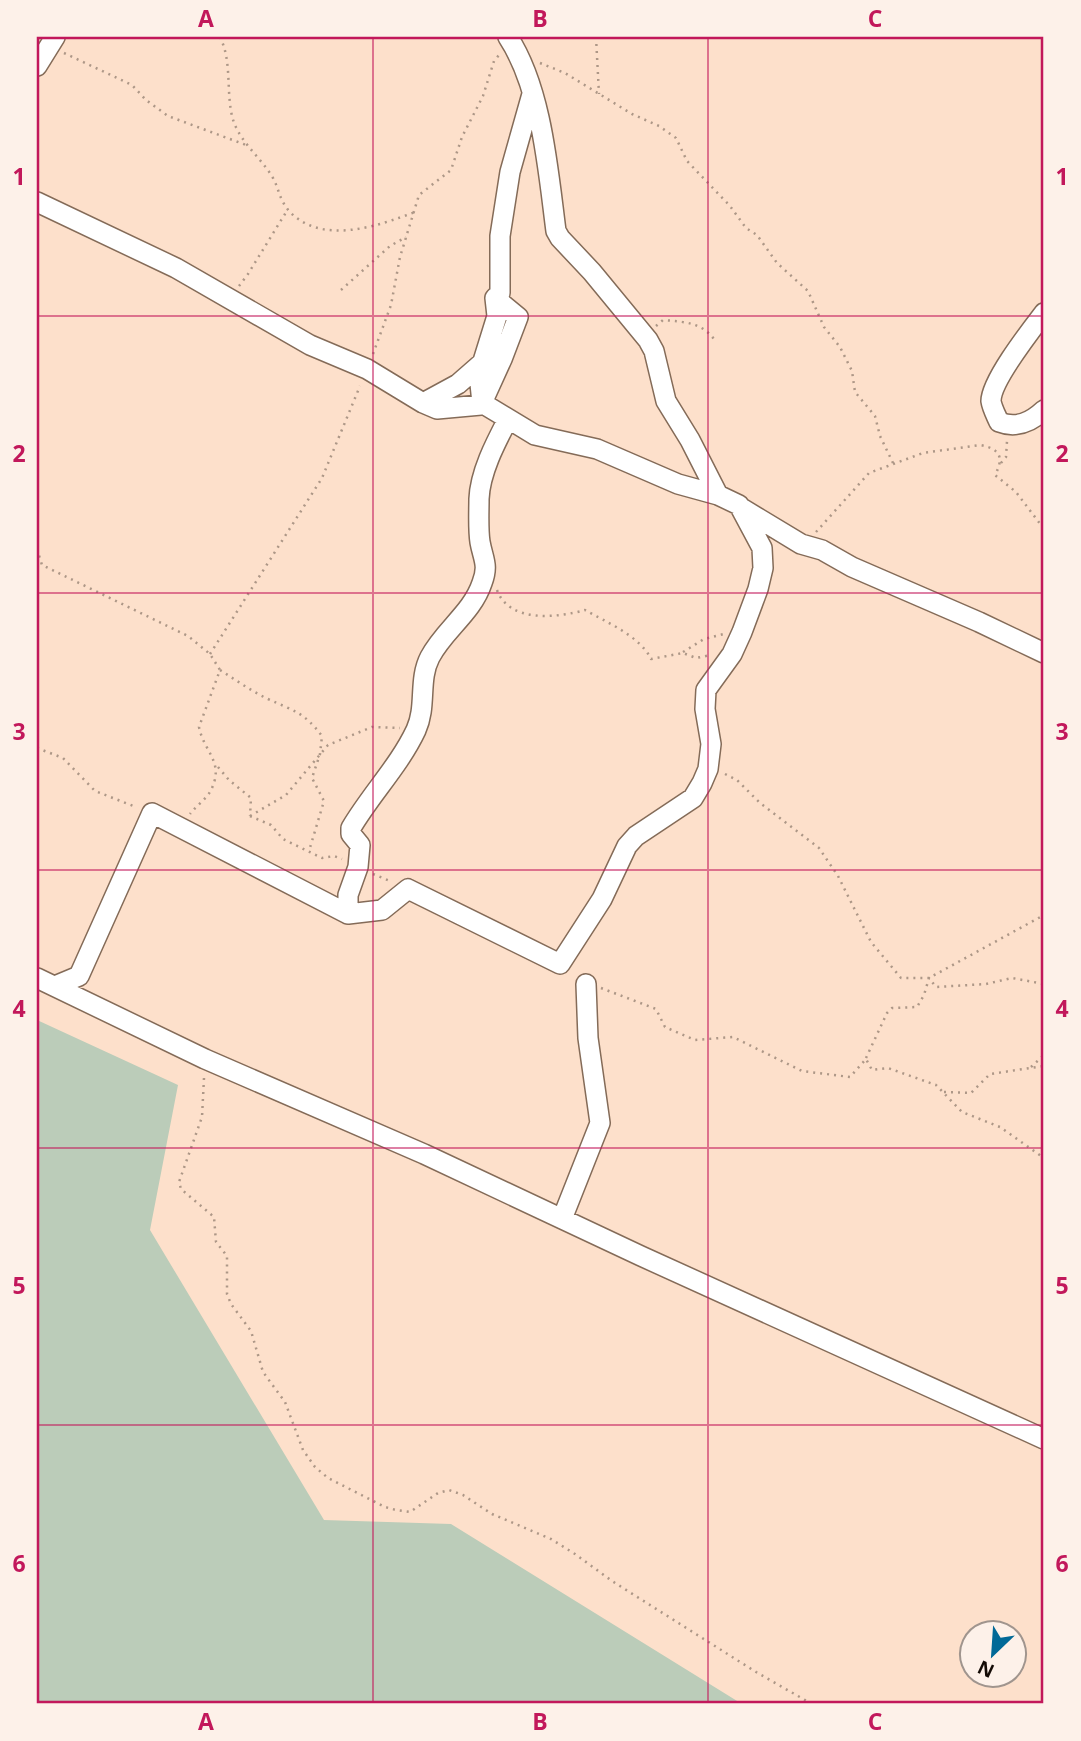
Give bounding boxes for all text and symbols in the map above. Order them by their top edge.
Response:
text: A [198,2,214,34]
text: B [532,2,548,34]
text: C [868,2,882,34]
text: 1 [12,160,26,192]
text: 1 [1055,160,1069,192]
text: 2 [12,437,26,469]
text: 2 [1055,437,1069,469]
text: 3 [12,715,26,747]
text: 3 [1055,715,1069,747]
text: 4 [12,992,26,1024]
text: 4 [1055,992,1069,1024]
text: 5 [12,1269,26,1301]
text: 5 [1055,1269,1069,1301]
text: 6 [12,1547,26,1579]
text: 6 [1055,1547,1069,1579]
north arrow [958,1618,1028,1688]
text: N [973,1654,998,1684]
text: A [198,1705,214,1737]
text: B [532,1705,548,1737]
text: C [868,1705,882,1737]

